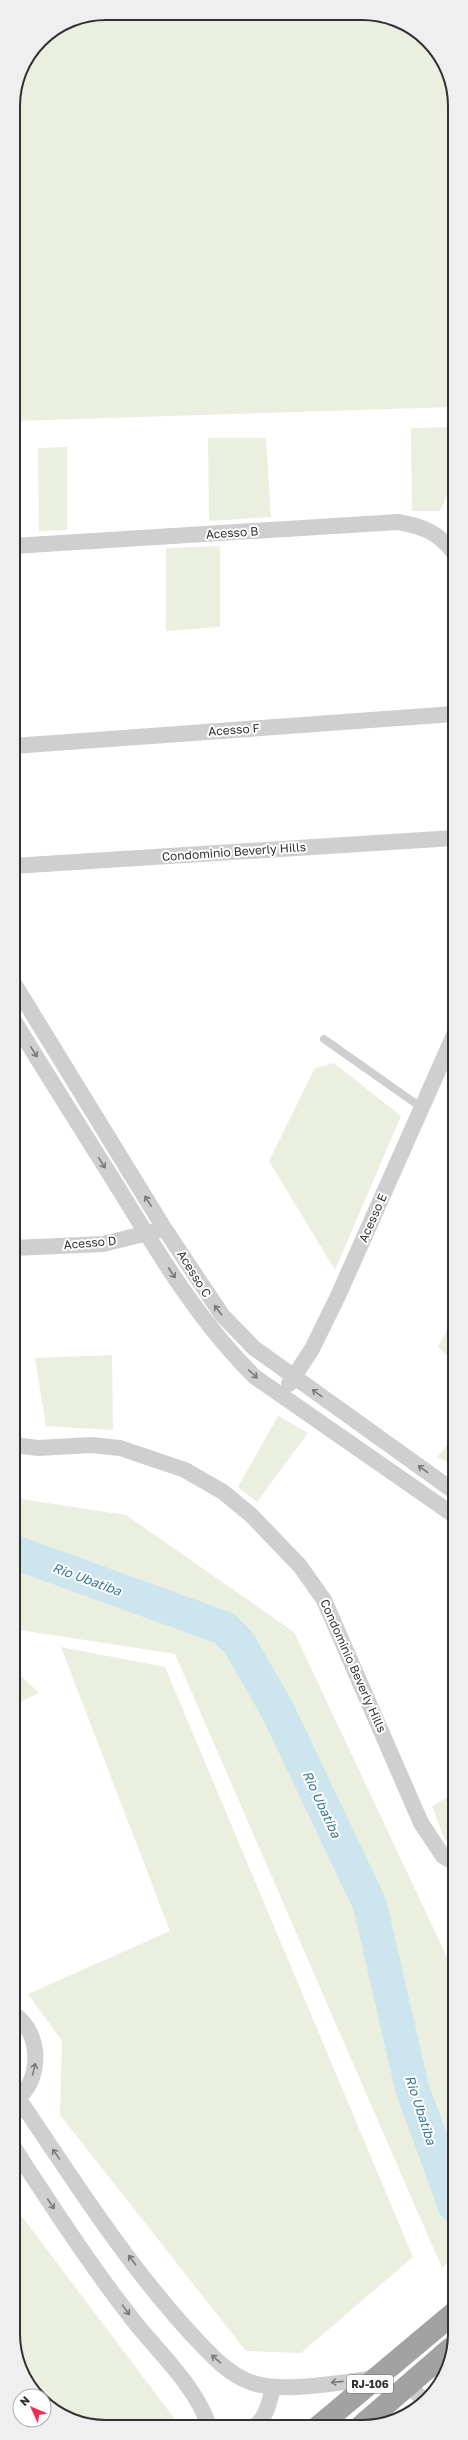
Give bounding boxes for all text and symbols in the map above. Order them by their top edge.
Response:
street label: Acesso B [205,523,259,542]
street label: Acesso F [208,720,260,739]
street label: Condominio Beverly Hills [161,839,307,864]
one-way arrow [30,1046,38,1057]
one-way arrow [99,1157,107,1169]
street label: Acesso E [355,1191,390,1244]
one-way arrow [143,1195,151,1207]
street label: Acesso D [63,1233,117,1252]
street label: Acesso C [174,1247,215,1300]
one-way arrow [168,1267,176,1278]
one-way arrow [214,1304,223,1315]
one-way arrow [248,1369,258,1379]
one-way arrow [312,1389,323,1397]
one-way arrow [418,1465,429,1473]
water label: Rio Ubatiba [50,1559,124,1599]
street label: Condominio Beverly Hills [317,1597,390,1735]
water label: Rio Ubatiba [300,1768,345,1841]
one-way arrow [30,2063,38,2076]
water label: Rio Ubatiba [402,2073,440,2147]
one-way arrow [52,2149,60,2160]
one-way arrow [47,2198,55,2209]
one-way arrow [128,2255,136,2266]
one-way arrow [122,2304,130,2315]
one-way arrow [211,2354,221,2363]
road number: RJ-106 [347,2375,393,2393]
one-way arrow [331,2378,344,2386]
north arrow [12,2388,52,2428]
text: N [17,2393,32,2408]

